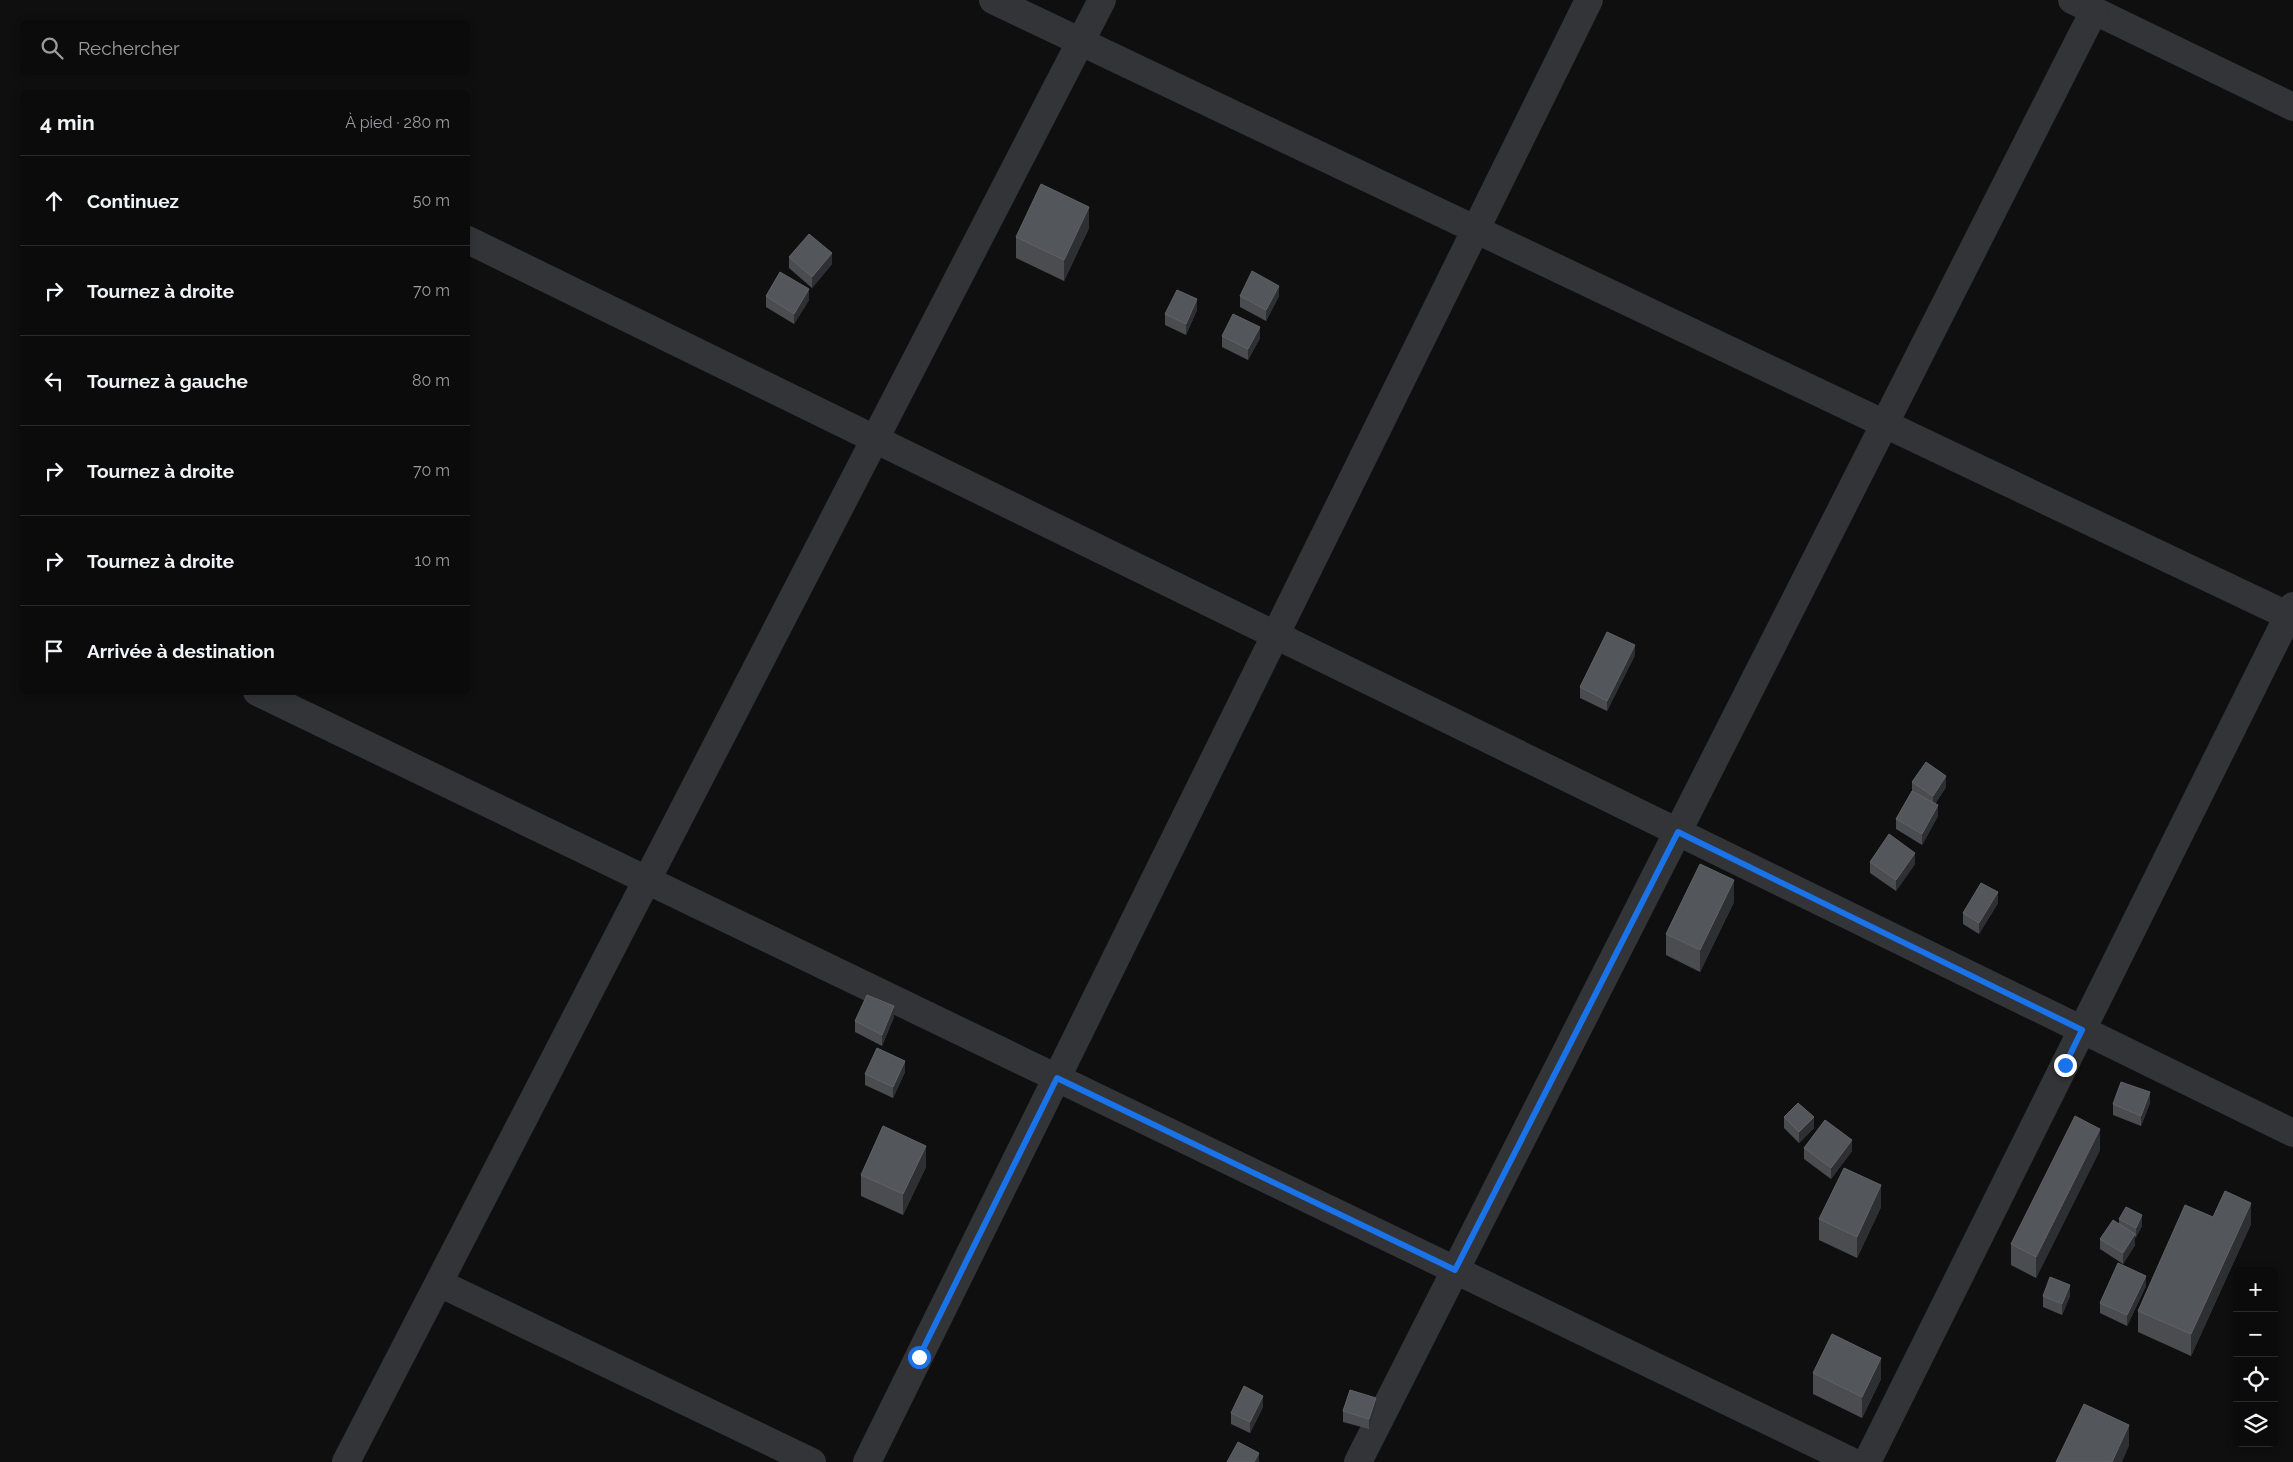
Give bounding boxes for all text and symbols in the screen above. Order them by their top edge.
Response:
search box [20,20,470,75]
icon: search [38,34,66,62]
text: Rechercher [78,37,180,59]
text: 4 min [40,110,95,135]
text: À pied · 280 m [345,113,450,132]
icon: ahead [40,187,68,215]
text: Continuez [87,190,179,212]
text: 50 m [413,191,450,210]
icon: right [40,277,68,305]
text: Tournez à droite [87,280,234,302]
text: 70 m [413,281,450,300]
icon: left [40,367,68,395]
text: Tournez à gauche [87,370,248,392]
text: 80 m [412,371,450,390]
icon: right [40,457,68,485]
text: Tournez à droite [87,460,234,482]
text: 70 m [413,461,450,480]
icon: right [40,547,68,575]
text: Tournez à droite [87,550,234,572]
text: 10 m [415,551,450,570]
icon: arrive [40,637,68,665]
text: Arrivée à destination [87,640,275,662]
route end [2054,1054,2077,1077]
map controls [2233,1267,2278,1447]
button: + [2233,1267,2278,1312]
button: − [2233,1312,2278,1357]
route start [908,1346,931,1369]
button: locate [2233,1357,2278,1402]
button: layers [2233,1402,2278,1447]

